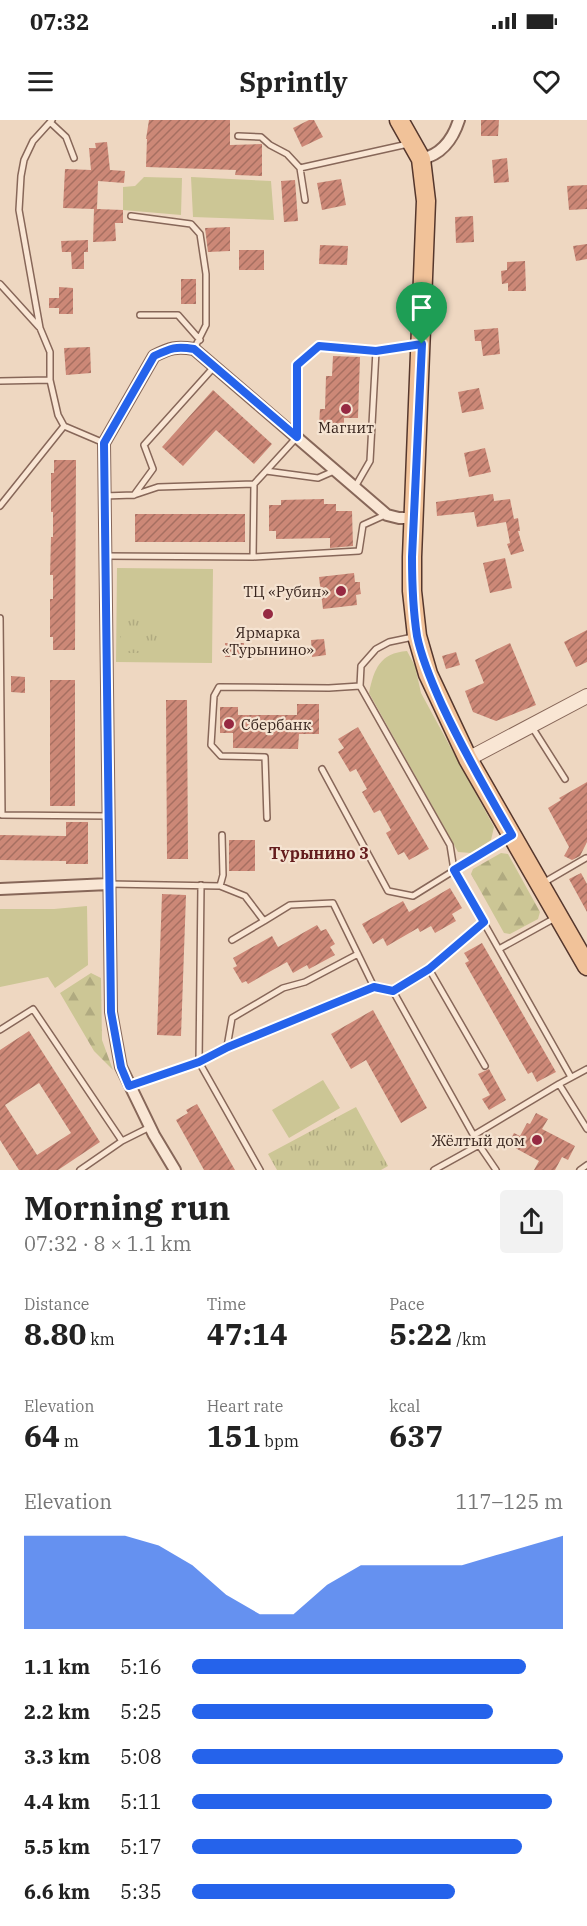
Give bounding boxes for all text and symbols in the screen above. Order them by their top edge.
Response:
text: 07:32 [30,7,89,36]
text: Sprintly [239,64,348,99]
icon: menu [24,65,57,98]
icon: heart [530,65,563,98]
pin [396,282,447,344]
icon: arrive [405,291,438,324]
marker: Магнит [339,402,353,416]
place label: Магнит [318,418,374,437]
place label: ТЦ «Рубин» [243,582,329,601]
marker: ТЦ «Рубин» [334,584,348,598]
marker: Ярмарка «Турынино» [261,607,275,621]
place label: Ярмарка «Турынино» [222,623,314,659]
place label: Сбербанк [241,715,312,734]
marker: Сбербанк [222,717,236,731]
district label: Турынино 3 [269,843,369,863]
place label: Жёлтый дом [432,1131,525,1150]
marker: Жёлтый дом [530,1133,544,1147]
text: Morning run [24,1186,230,1229]
button: share [500,1190,563,1253]
text: 07:32 · 8 × 1.1 km [24,1230,192,1257]
text: Distance [24,1294,89,1314]
text: Time [207,1294,246,1314]
text: Pace [389,1294,425,1314]
text: 8.80 [24,1314,86,1353]
text: 47:14 [207,1314,288,1353]
text: 5:22 [389,1314,452,1353]
text: km [86,1329,115,1349]
text: /km [452,1329,487,1349]
text: Elevation [24,1396,94,1416]
text: Heart rate [207,1396,283,1416]
text: kcal [389,1396,420,1416]
text: 64 [24,1416,60,1455]
text: 151 [207,1416,261,1455]
text: 637 [389,1416,443,1455]
text: m [60,1431,79,1451]
text: bpm [261,1431,299,1451]
text: Elevation [24,1488,112,1515]
text: 117–125 m [456,1488,563,1515]
text: 1.1 km [24,1653,90,1680]
text: 5:16 [120,1653,162,1680]
text: 2.2 km [24,1698,90,1725]
text: 5:25 [120,1698,162,1725]
text: 3.3 km [24,1743,90,1770]
text: 5:08 [120,1743,162,1770]
text: 4.4 km [24,1788,90,1815]
text: 5:11 [120,1788,162,1815]
text: 5.5 km [24,1833,90,1860]
text: 5:17 [120,1833,162,1860]
text: 6.6 km [24,1878,90,1905]
text: 5:35 [120,1878,162,1905]

